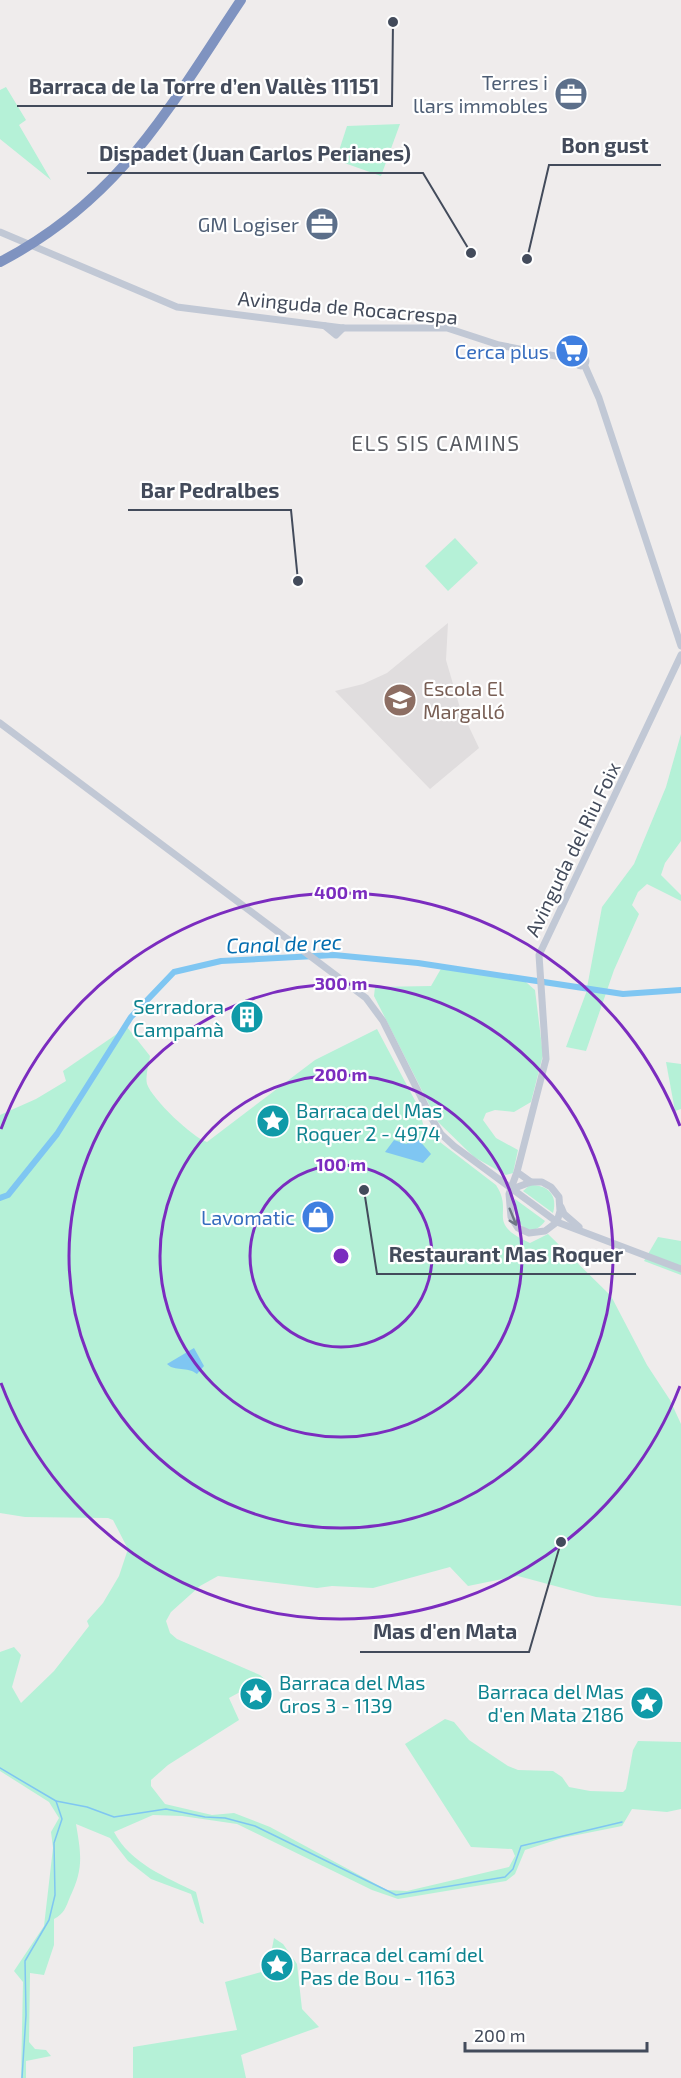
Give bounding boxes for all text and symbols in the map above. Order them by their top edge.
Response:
callout: Barraca de la Torre d’en Vallès 11151 [17,67,392,106]
place label: Terres i llars immobles [413,70,548,117]
text: Barraca de la Torre d’en Vallès 11151 [29,73,379,98]
office icon: Terres i llars immobles [553,76,589,112]
callout: Bon gust [549,126,661,165]
text: Bon gust [561,132,649,157]
callout: Dispadet (Juan Carlos Perianes) [87,134,423,173]
text: Dispadet (Juan Carlos Perianes) [99,140,411,165]
office icon: GM Logiser [304,206,340,242]
place label: GM Logiser [198,212,299,236]
street label: Avinguda de Rocacrespa [237,285,459,329]
supermarket icon: Cerca plus [554,333,590,369]
place label: Cerca plus [455,339,549,363]
district label: ELS SIS CAMINS [351,430,521,455]
callout: Bar Pedralbes [128,471,291,510]
text: Bar Pedralbes [140,477,280,502]
place label: Escola El Margalló [423,676,505,723]
school or university icon: Escola El Margalló [382,682,418,718]
street label: Avinguda del Riu Foix [519,757,625,940]
text: 400 m [314,881,368,903]
water label: Canal de rec [226,928,342,958]
text: 300 m [315,972,367,994]
place label: Serradora Campamà [133,994,224,1041]
building icon: Serradora Campamà [229,999,265,1035]
text: 200 m [315,1063,367,1085]
place label: Barraca del Mas Roquer 2 - 4974 [296,1098,442,1145]
place icon: Barraca del Mas Roquer 2 - 4974 [255,1103,291,1139]
text: 100 m [316,1153,366,1175]
shop icon: Lavomatic [300,1199,336,1235]
place label: Lavomatic [201,1205,295,1229]
one-way arrow [508,1208,519,1226]
callout: Restaurant Mas Roquer [377,1235,636,1274]
text: Restaurant Mas Roquer [389,1241,623,1266]
centre of rings [331,1246,351,1266]
callout: Mas d'en Mata [360,1613,529,1652]
text: Mas d'en Mata [373,1618,517,1643]
place label: Barraca del Mas Gros 3 - 1139 [279,1670,425,1717]
place icon: Barraca del Mas Gros 3 - 1139 [238,1676,274,1712]
place label: Barraca del Mas d'en Mata 2186 [478,1679,624,1726]
place icon: Barraca del Mas d'en Mata 2186 [629,1685,665,1721]
place label: Barraca del camí del Pas de Bou - 1163 [300,1942,484,1989]
place icon: Barraca del camí del Pas de Bou - 1163 [259,1947,295,1983]
scale bar [465,2015,646,2053]
text: 200 m [474,2024,526,2046]

